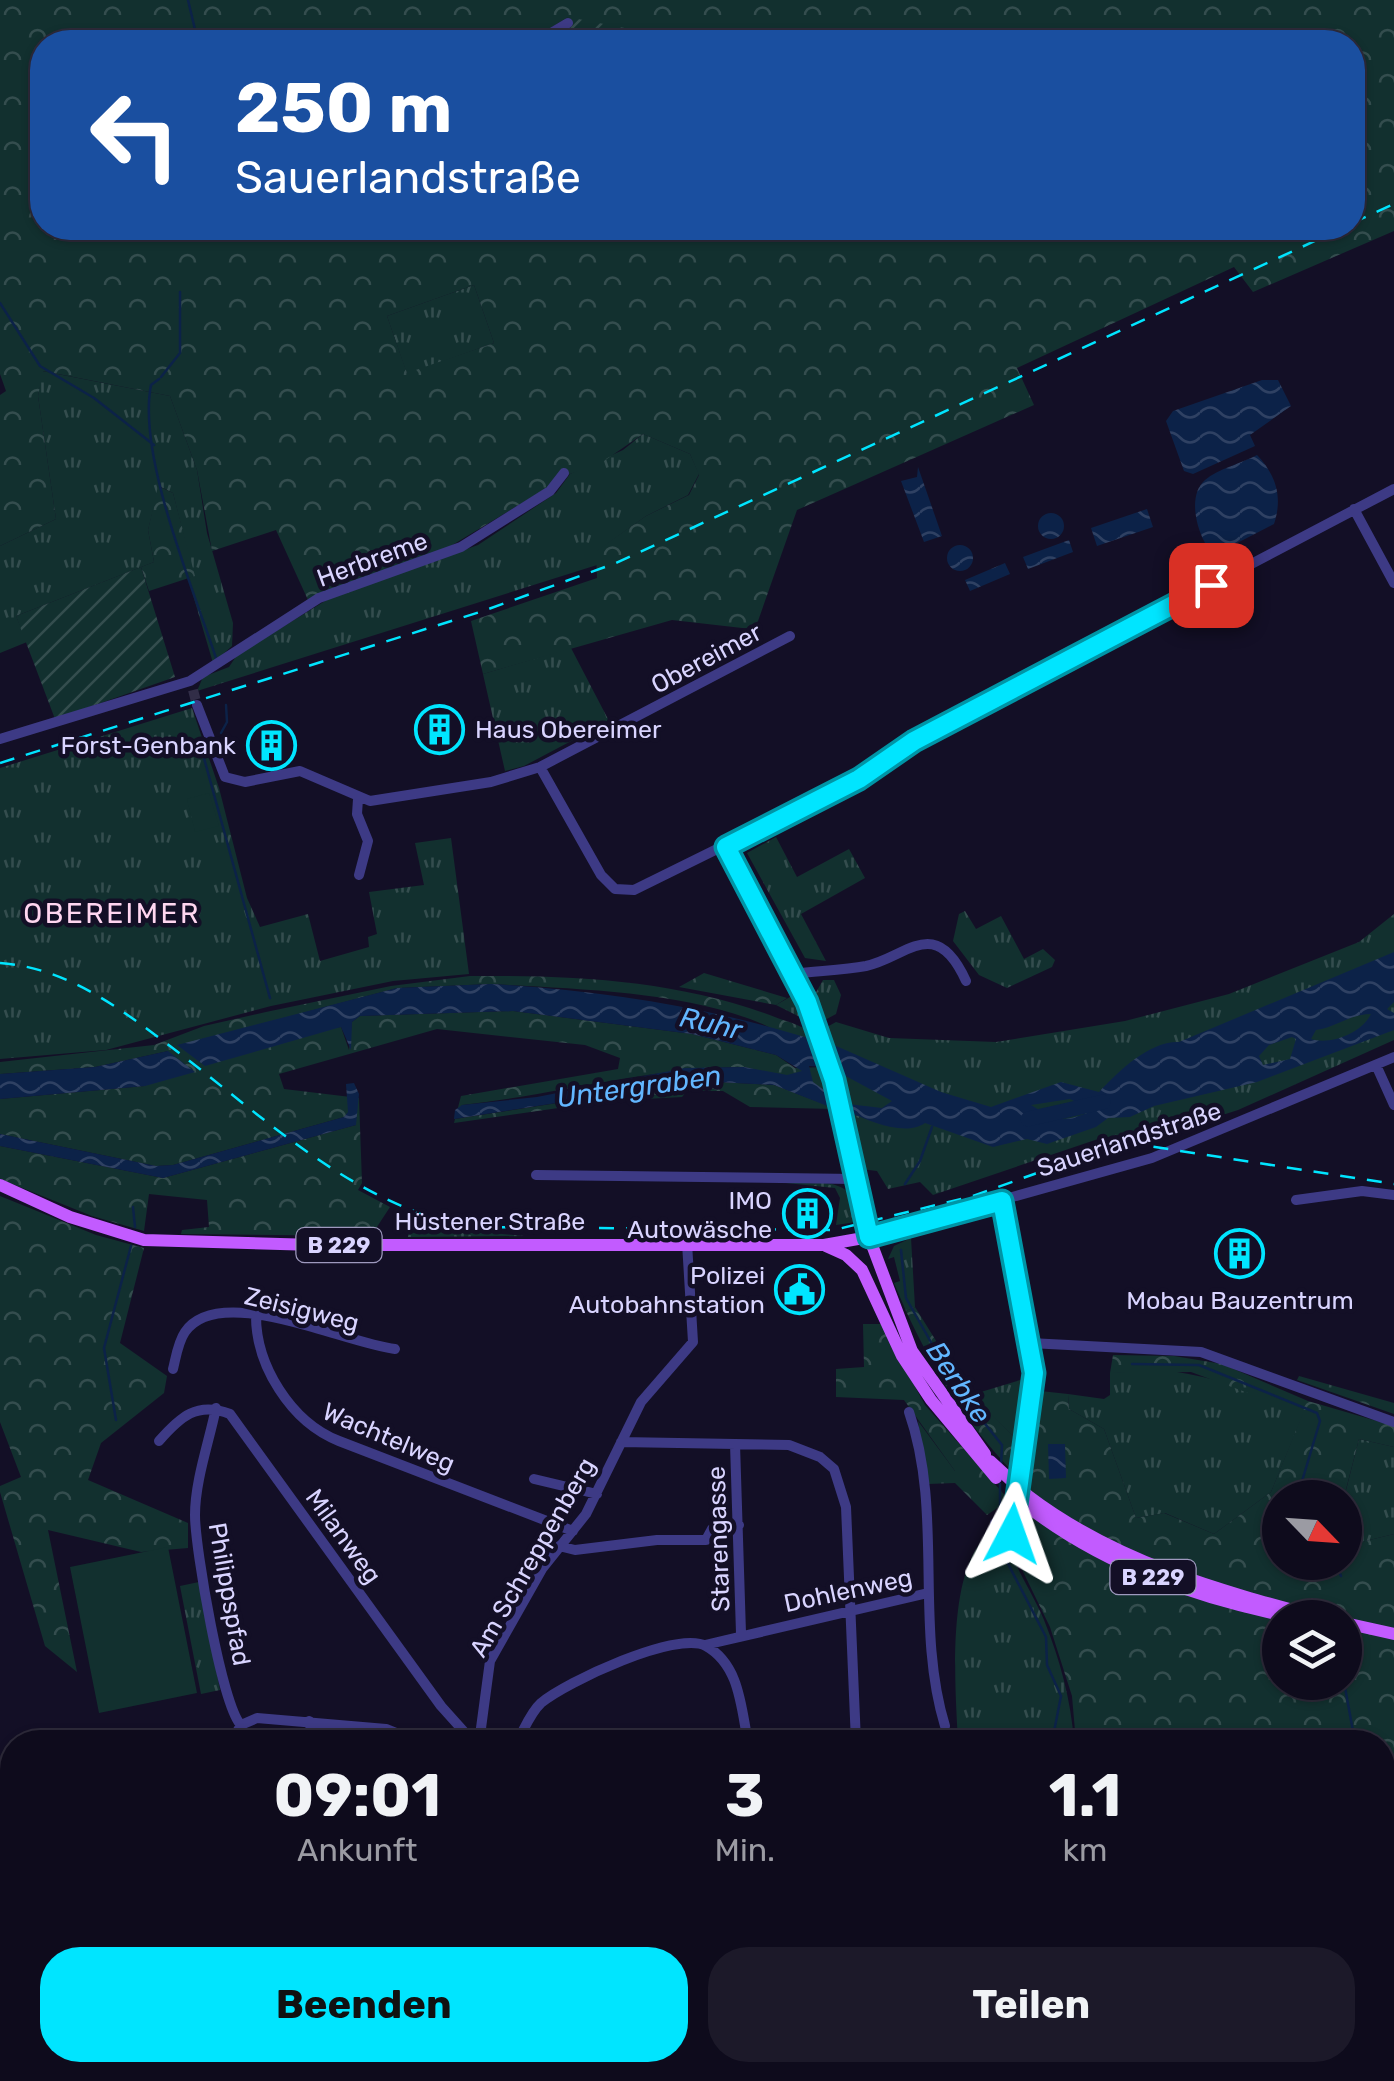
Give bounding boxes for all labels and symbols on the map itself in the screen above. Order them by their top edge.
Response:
street label: Herbreme [313,526,432,593]
pin [1169,543,1254,628]
street label: Obereimer [646,617,767,700]
building icon: Haus Obereimer [414,703,466,755]
place label: Haus Obereimer [475,715,662,744]
building icon: Forst-Genbank [245,719,297,771]
place label: Forst-Genbank [61,731,236,760]
district label: OBEREIMER [23,897,201,930]
water label: Ruhr [677,1000,747,1047]
water label: Untergraben [555,1059,724,1114]
street label: Sauerlandstraße [1033,1096,1225,1183]
place label: IMO Autowäsche [627,1186,772,1244]
building icon: IMO Autowäsche [781,1188,833,1240]
street label: Hüstener Straße [395,1207,585,1236]
road number: B 229 [296,1228,382,1262]
building icon: Mobau Bauzentrum [1214,1228,1266,1280]
place label: Polizei Autobahnstation [569,1261,765,1319]
public building icon: Polizei Autobahnstation [774,1263,826,1315]
street label: Zeisigweg [242,1281,362,1338]
place label: Mobau Bauzentrum [1126,1286,1354,1315]
water label: Berbke [919,1335,998,1430]
street label: Wachtelweg [318,1397,459,1478]
street label: Am Schreppenberg [464,1453,601,1662]
street label: Starengasse [701,1466,736,1612]
north arrow [1262,1480,1362,1580]
position arrow [960,1482,1064,1586]
street label: Milanweg [300,1484,387,1589]
street label: Philippspfad [203,1520,256,1668]
road number: B 229 [1110,1560,1196,1594]
street label: Dohlenweg [781,1563,915,1618]

